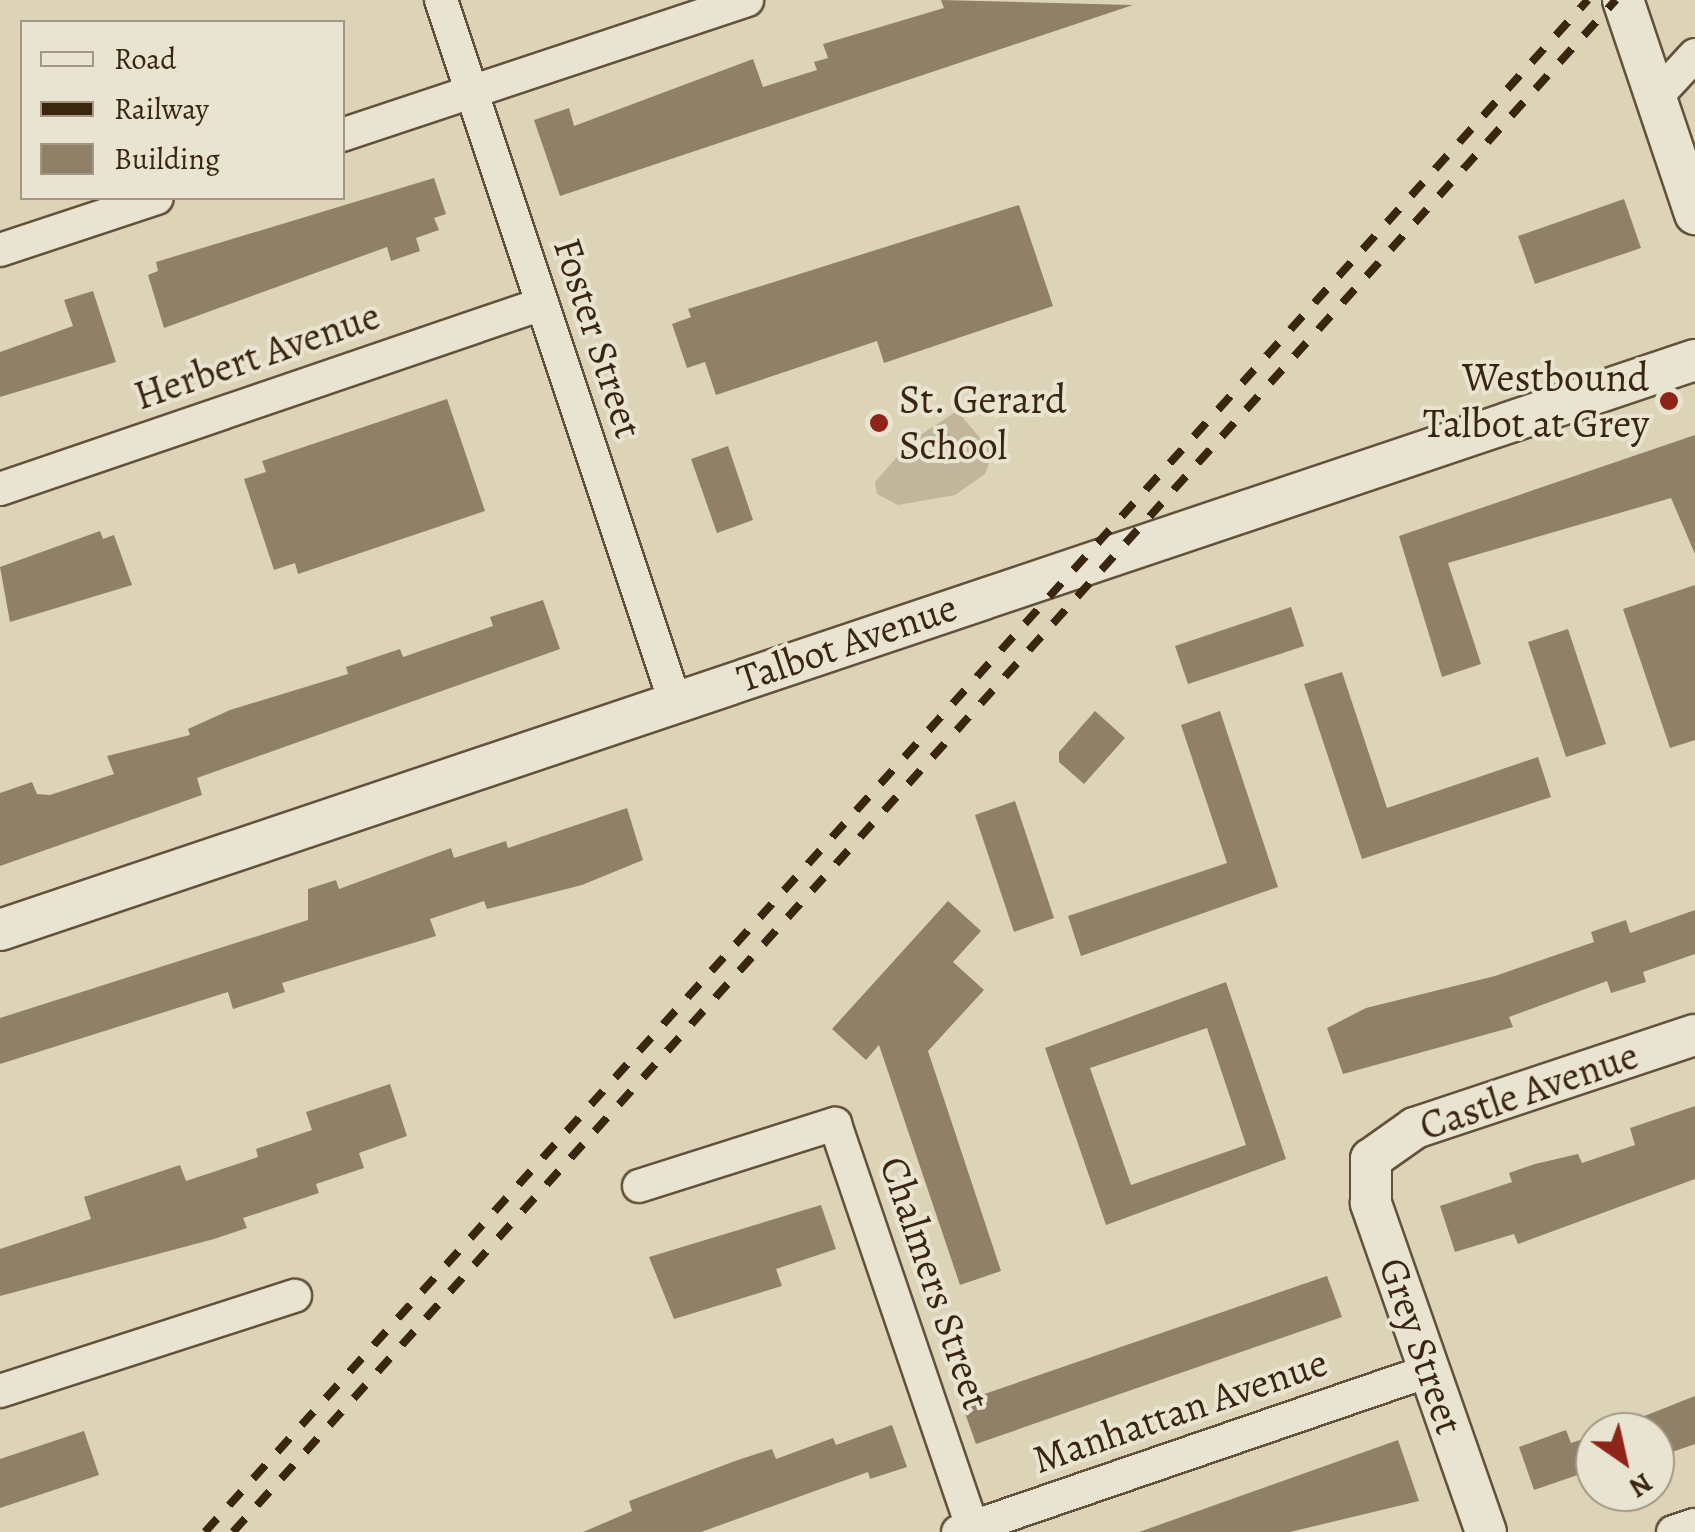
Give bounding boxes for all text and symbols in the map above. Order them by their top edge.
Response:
legend [20,20,345,200]
text: Road [114,39,176,79]
text: Railway [114,89,209,129]
text: Building [114,139,220,179]
street label: Foster Street [543,232,653,444]
street label: Herbert Avenue [128,292,386,420]
place label: Westbound Talbot at Grey [1423,354,1649,448]
place label: St. Gerard School [899,376,1067,470]
marker: Westbound Talbot at Grey [1658,390,1680,412]
marker: St. Gerard School [868,412,890,434]
street label: Talbot Avenue [731,583,963,703]
street label: Castle Avenue [1414,1031,1644,1151]
street label: Chalmers Street [869,1151,1001,1415]
street label: Grey Street [1369,1252,1473,1440]
street label: Manhattan Avenue [1027,1338,1333,1484]
north arrow [1575,1412,1675,1512]
text: N [1622,1464,1660,1507]

